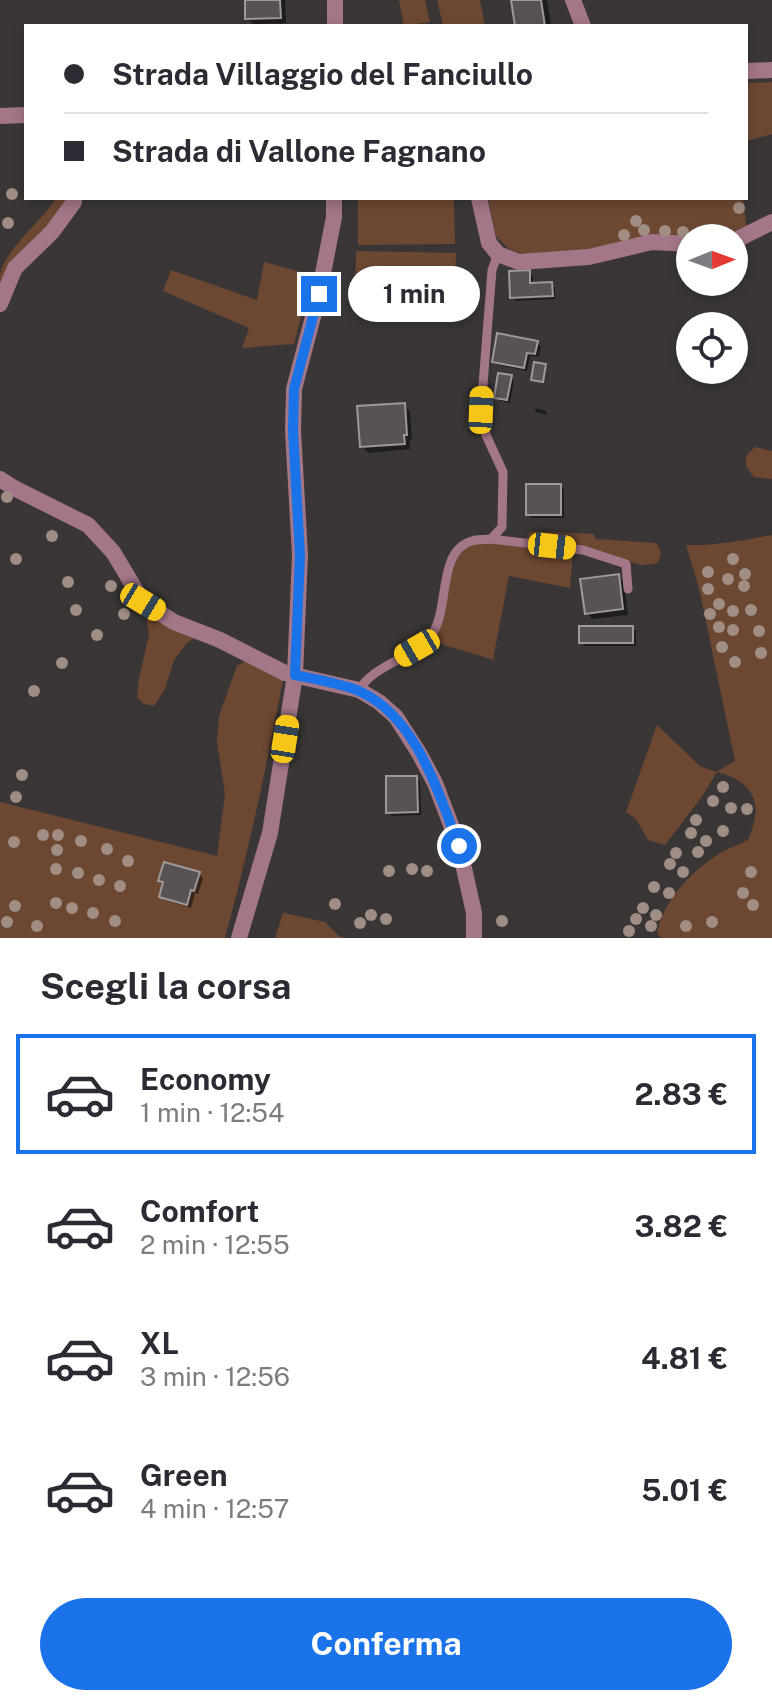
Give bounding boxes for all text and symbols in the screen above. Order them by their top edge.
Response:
text: Strada Villaggio del Fanciullo [112,56,533,92]
text: Strada di Vallone Fagnano [112,133,486,169]
north arrow [676,224,748,296]
map controls [676,224,748,384]
callout: 1 min [347,266,479,322]
route end [301,276,337,312]
text: 1 min [383,278,445,309]
button: locate [676,312,748,384]
car [468,386,494,434]
car [527,532,577,560]
car [116,579,170,625]
car [390,626,444,670]
car [269,713,301,765]
route start [441,828,477,864]
text: Scegli la corsa [40,965,291,1007]
icon: car [44,1058,116,1130]
text: Economy [140,1061,271,1097]
text: 2.83 € [635,1076,728,1112]
text: 1 min · 12:54 [140,1097,284,1128]
icon: car [44,1190,116,1262]
text: Comfort [140,1193,259,1229]
text: 3.82 € [634,1208,728,1244]
text: 2 min · 12:55 [140,1229,290,1260]
icon: car [44,1322,116,1394]
text: XL [140,1325,179,1361]
text: 4.81 € [641,1340,728,1376]
text: 3 min · 12:56 [140,1361,290,1392]
icon: car [44,1454,116,1526]
text: Green [140,1457,227,1493]
text: 5.01 € [641,1472,728,1508]
text: 4 min · 12:57 [140,1493,289,1524]
button: Conferma [40,1598,732,1690]

